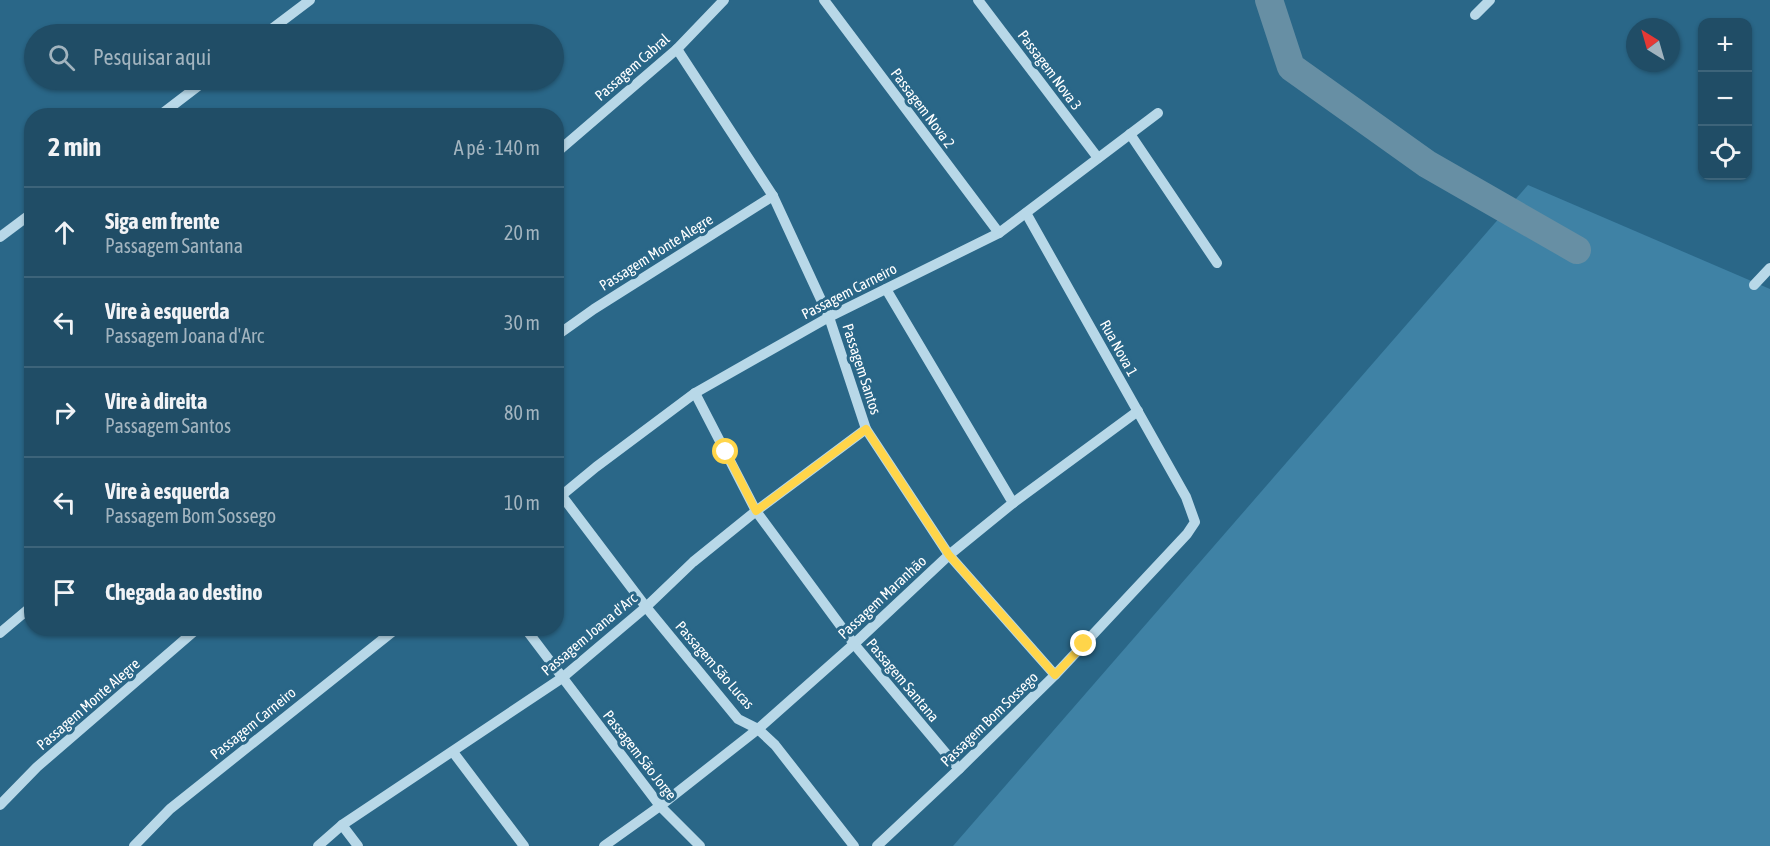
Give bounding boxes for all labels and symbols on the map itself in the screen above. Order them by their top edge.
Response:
north arrow [1626,18,1680,72]
street label: Passagem Nova 3 [1015,27,1085,113]
street label: Passagem Cabral [591,30,673,104]
street label: Passagem Nova 2 [888,65,958,151]
street label: Passagem Monte Alegre [596,210,716,294]
street label: Passagem Carneiro [799,260,899,322]
street label: Rua Nova 1 [1097,317,1141,379]
street label: Passagem Santos [839,321,885,417]
route start [712,438,738,464]
street label: Passagem Maranhão [834,552,930,642]
street label: Passagem Joana d'Arc [538,589,641,679]
street label: Passagem São Lucas [672,618,758,712]
route end [1070,630,1096,656]
street label: Passagem Santana [863,635,943,725]
street label: Passagem Monte Alegre [33,655,143,753]
street label: Passagem Bom Sossego [937,668,1041,770]
street label: Passagem Carneiro [207,683,299,763]
street label: Passagem São Jorge [600,707,680,803]

